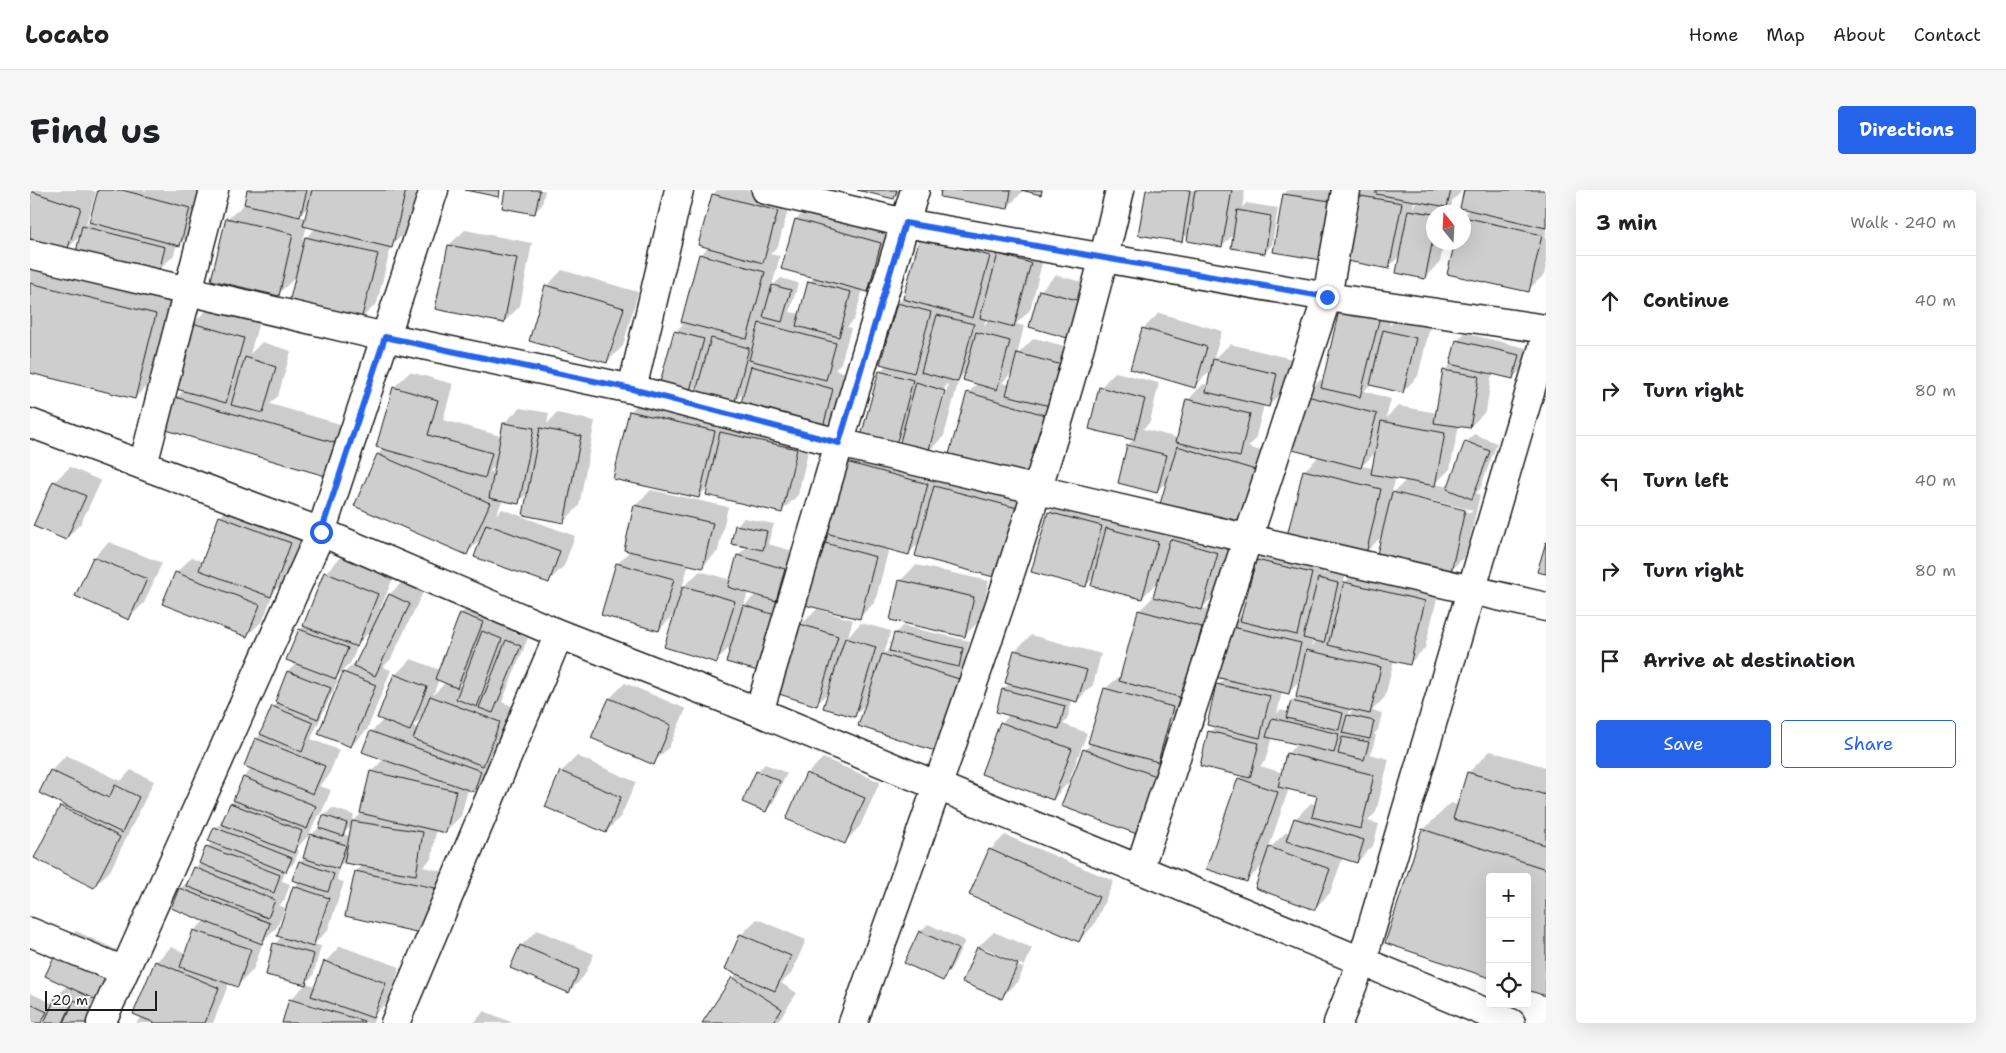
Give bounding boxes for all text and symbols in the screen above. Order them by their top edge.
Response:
text: Locato [25,19,109,51]
text: Home [1689,23,1738,47]
text: Map [1766,23,1805,47]
text: About [1833,23,1886,47]
text: Contact [1914,23,1981,47]
button: Directions [1838,106,1976,154]
text: Find us [30,107,161,154]
north arrow [1426,205,1471,250]
text: 3 min [1596,209,1657,237]
text: Walk · 240 m [1850,212,1956,233]
route end [1316,286,1339,309]
icon: ahead [1596,287,1624,315]
text: Continue [1643,288,1729,313]
text: 40 m [1914,290,1956,311]
icon: right [1596,377,1624,405]
text: Turn right [1643,378,1744,403]
text: 80 m [1915,380,1956,401]
icon: left [1596,467,1624,495]
text: Turn left [1643,468,1729,493]
text: 40 m [1914,470,1956,491]
route start [310,521,333,544]
icon: right [1596,557,1624,585]
text: Turn right [1643,558,1744,583]
text: 80 m [1915,560,1956,581]
icon: arrive [1596,647,1624,675]
text: Arrive at destination [1643,648,1855,673]
button: Save [1596,720,1771,768]
button: Share [1781,720,1956,768]
map controls [1486,873,1531,1008]
button: + [1486,873,1531,918]
button: − [1486,918,1531,963]
button: locate [1486,963,1531,1008]
scale bar [45,988,158,1011]
text: 20 m [52,991,88,1009]

